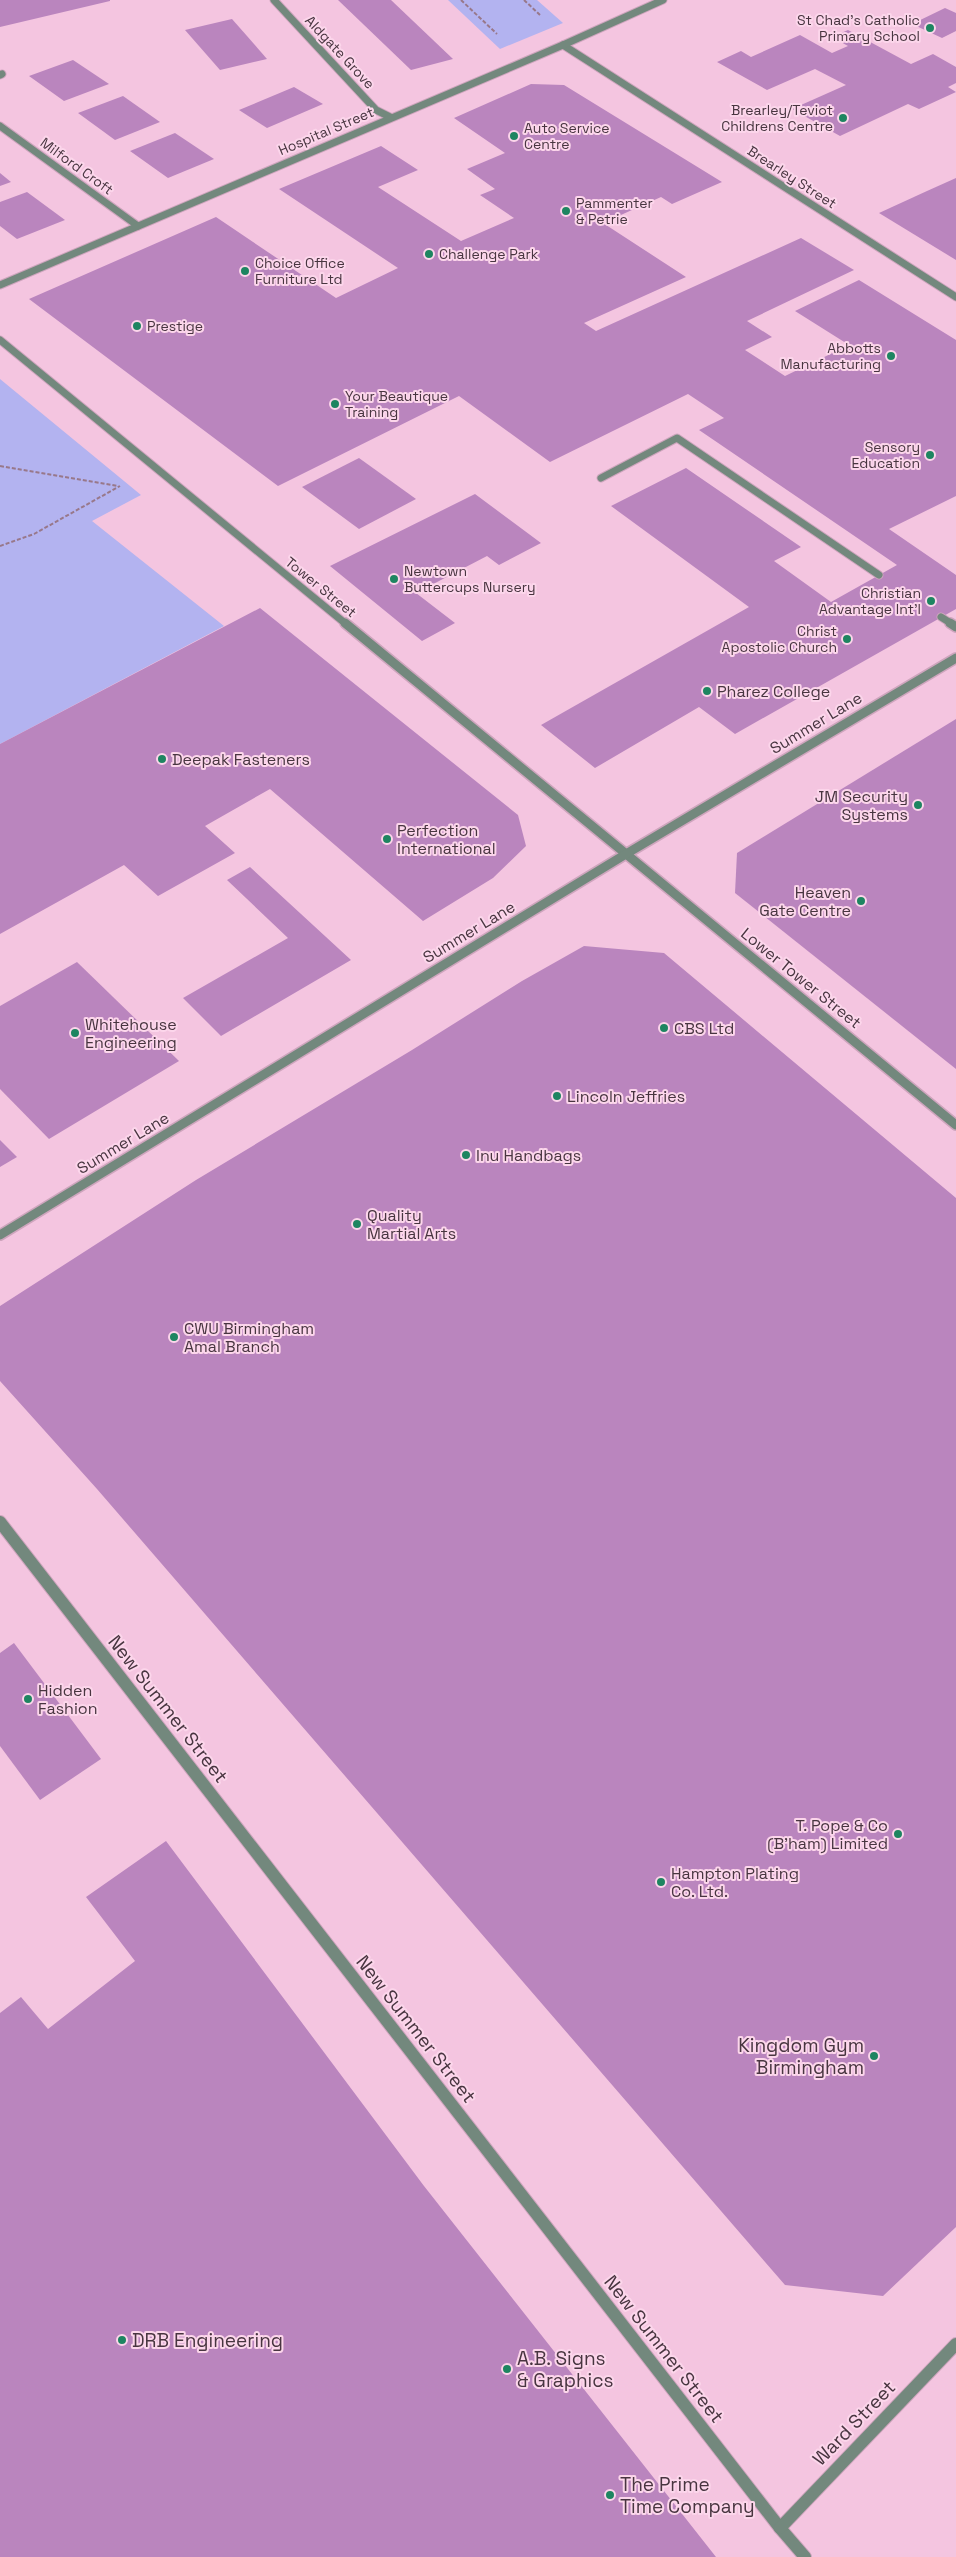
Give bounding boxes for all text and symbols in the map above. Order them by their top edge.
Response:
street label: Aldgate Grove [301,11,379,93]
place label: St Chad's Catholic Primary School [797,11,920,45]
marker: St Chad's Catholic Primary School [924,22,936,34]
place label: Brearley/Teviot Childrens Centre [721,101,833,135]
street label: Hospital Street [276,103,376,159]
marker: Brearley/Teviot Childrens Centre [837,112,849,124]
place label: Auto Service Centre [524,119,610,153]
marker: Auto Service Centre [508,130,520,142]
street label: Milford Croft [37,133,117,199]
street label: Brearley Street [744,142,840,212]
place label: Pammenter & Petrie [576,194,653,228]
marker: Pammenter & Petrie [560,205,572,217]
place label: Challenge Park [439,245,539,263]
marker: Challenge Park [423,248,435,260]
place label: Choice Office Furniture Ltd [255,254,345,288]
marker: Choice Office Furniture Ltd [239,265,251,277]
place label: Prestige [147,317,203,335]
marker: Prestige [131,320,143,332]
place label: Abbotts Manufacturing [781,339,881,373]
marker: Abbotts Manufacturing [885,350,897,362]
place label: Your Beautique Training [345,387,448,421]
marker: Your Beautique Training [329,398,341,410]
place label: Sensory Education [851,438,920,472]
marker: Sensory Education [924,449,936,461]
street label: Tower Street [282,553,360,621]
place label: Newtown Buttercups Nursery [404,562,536,596]
marker: Newtown Buttercups Nursery [388,573,400,585]
place label: Christian Advantage Int'l [819,584,921,618]
marker: Christian Advantage Int'l [925,595,937,607]
place label: Christ Apostolic Church [722,622,837,656]
marker: Christ Apostolic Church [841,633,853,645]
place label: Pharez College [717,681,830,702]
marker: Pharez College [701,685,713,697]
street label: Summer Lane [766,687,866,759]
place label: Deepak Fasteners [172,749,310,770]
marker: Deepak Fasteners [156,753,168,765]
place label: JM Security Systems [815,786,908,825]
marker: JM Security Systems [912,799,924,811]
place label: Perfection International [397,820,496,859]
marker: Perfection International [381,833,393,845]
place label: Heaven Gate Centre [759,882,851,921]
marker: Heaven Gate Centre [855,895,867,907]
street label: Summer Lane [419,896,519,968]
street label: Lower Tower Street [737,923,865,1033]
place label: Whitehouse Engineering [85,1014,177,1053]
place label: CBS Ltd [674,1018,734,1039]
marker: CBS Ltd [658,1022,670,1034]
marker: Whitehouse Engineering [69,1027,81,1039]
place label: Lincoln Jeffries [567,1086,685,1107]
marker: Lincoln Jeffries [551,1090,563,1102]
street label: Summer Lane [73,1107,173,1179]
place label: Inu Handbags [476,1145,581,1166]
marker: Inu Handbags [460,1149,472,1161]
place label: Quality Martial Arts [367,1205,456,1244]
marker: Quality Martial Arts [351,1218,363,1230]
place label: CWU Birmingham Amal Branch [184,1318,314,1357]
marker: CWU Birmingham Amal Branch [168,1331,180,1343]
street label: New Summer Street [102,1630,234,1788]
place label: Hidden Fashion [38,1680,98,1719]
marker: Hidden Fashion [22,1693,34,1705]
place label: T. Pope & Co (B'ham) Limited [767,1815,888,1854]
marker: T. Pope & Co (B'ham) Limited [892,1828,904,1840]
place label: Hampton Plating Co. Ltd. [671,1863,799,1902]
marker: Hampton Plating Co. Ltd. [655,1876,667,1888]
street label: New Summer Street [350,1950,482,2108]
place label: Kingdom Gym Birmingham [738,2033,864,2080]
marker: Kingdom Gym Birmingham [868,2050,880,2062]
street label: New Summer Street [598,2270,730,2428]
place label: DRB Engineering [132,2328,283,2353]
marker: DRB Engineering [116,2334,128,2346]
place label: A.B. Signs & Graphics [517,2346,614,2393]
marker: A.B. Signs & Graphics [501,2363,513,2375]
street label: Ward Street [807,2375,901,2471]
place label: The Prime Time Company [620,2472,755,2519]
marker: The Prime Time Company [604,2489,616,2501]

